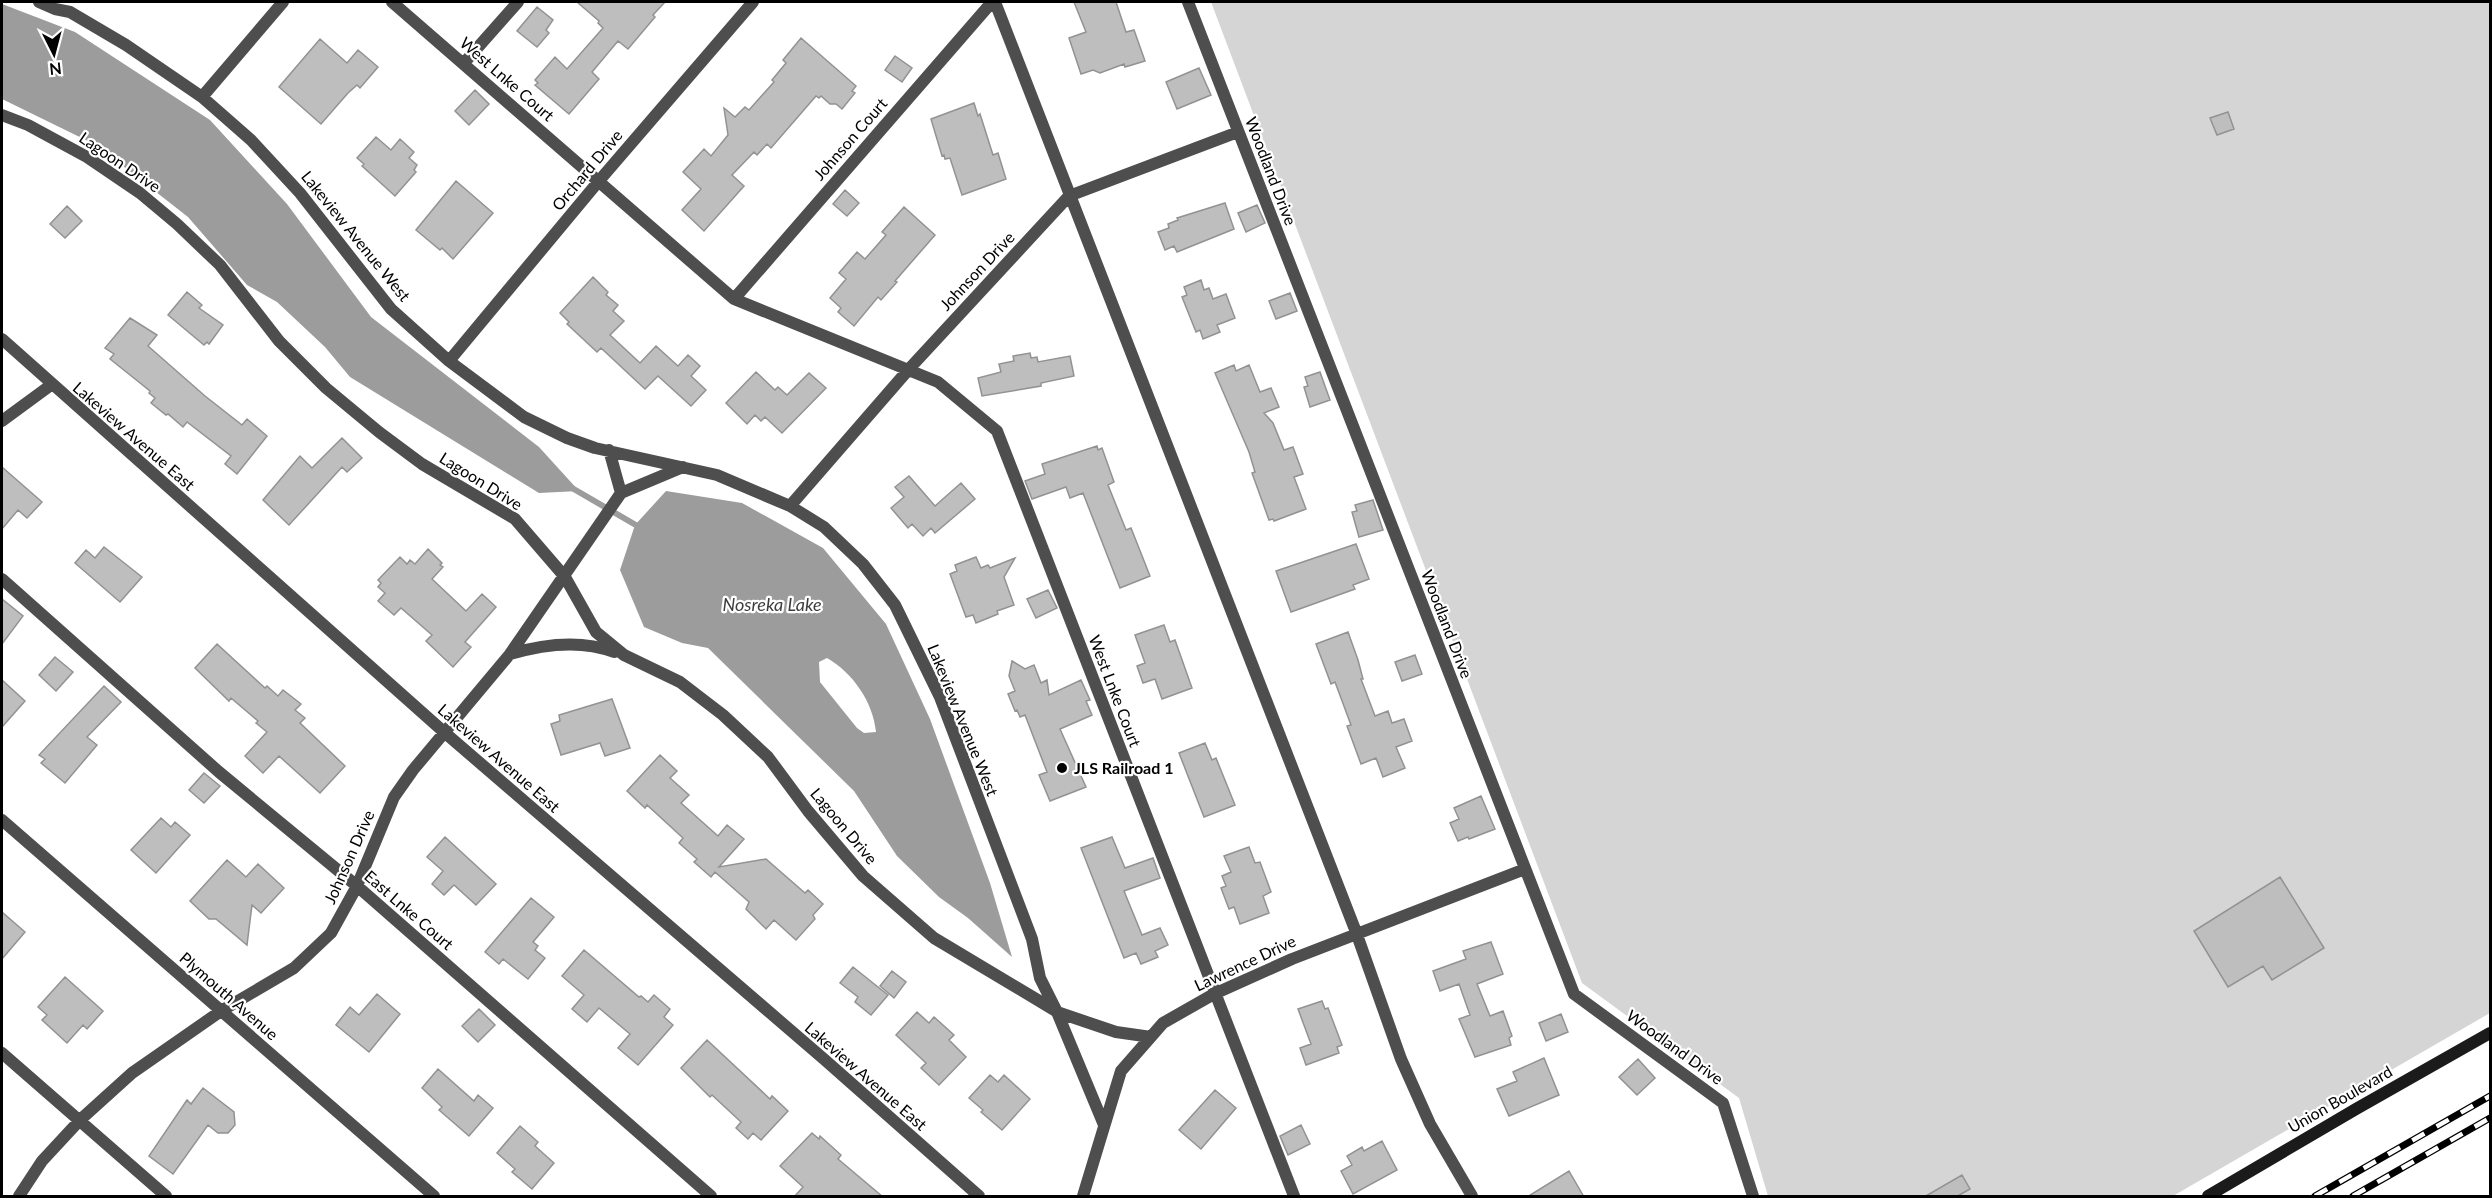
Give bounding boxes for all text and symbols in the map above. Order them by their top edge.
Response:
north arrow [24,24,84,84]
street label: West Lnke Court [456,33,558,125]
text: N [48,59,63,80]
street label: Johnson Court [809,94,891,184]
street label: Woodland Drive [1242,114,1301,228]
street label: Orchard Drive [547,126,626,214]
street label: Lagoon Drive [76,128,164,196]
street label: Lakeview Avenue West [298,167,415,305]
street label: Johnson Drive [935,227,1018,314]
street label: Lakeview Avenue East [70,378,199,494]
street label: Lagoon Drive [437,448,526,513]
street label: Woodland Drive [1418,567,1477,681]
water label: Nosreka Lake [722,593,822,615]
street label: West Lnke Court [1085,632,1146,750]
street label: Lakeview Avenue West [924,641,1003,799]
street label: Lakeview Avenue East [435,700,564,816]
place label: JLS Railroad 1 [1074,758,1173,777]
marker: JLS Railroad 1 [1055,761,1069,775]
street label: Lagoon Drive [807,784,882,868]
street label: Johnson Drive [319,807,378,907]
street label: East Lnke Court [361,866,458,953]
street label: Lawrence Drive [1191,931,1299,994]
street label: Plymouth Avenue [176,948,282,1043]
street label: Woodland Drive [1623,1005,1727,1088]
street label: Lakeview Avenue East [802,1018,931,1134]
street label: Union Boulevard [2284,1061,2395,1136]

